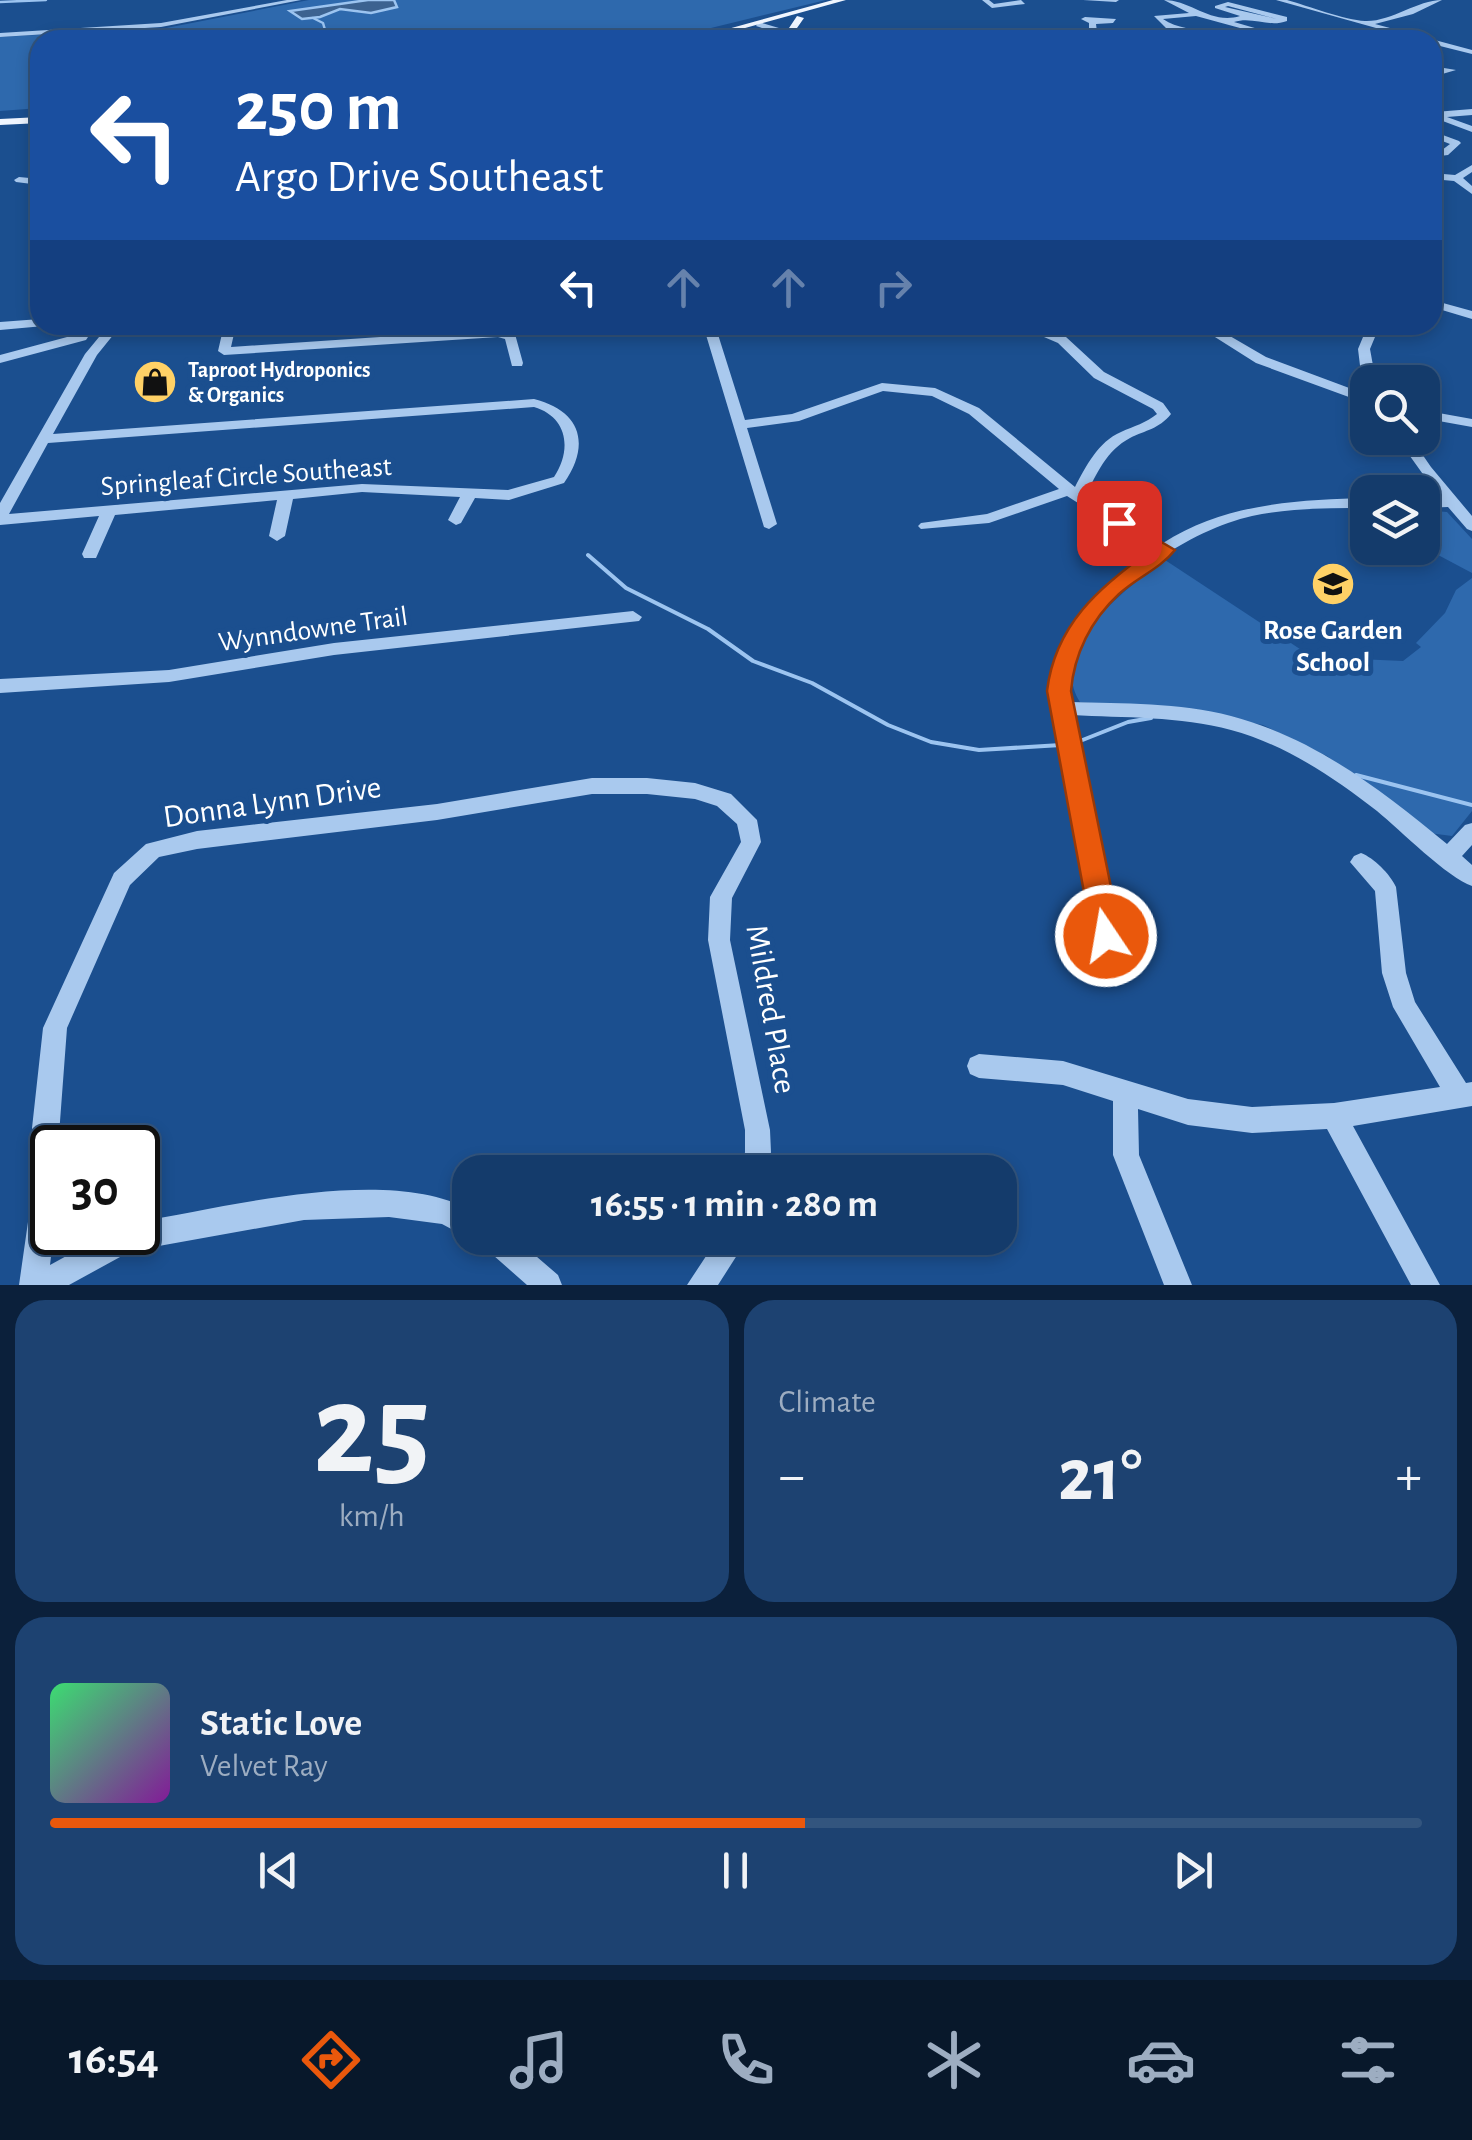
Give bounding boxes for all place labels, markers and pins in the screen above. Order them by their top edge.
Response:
shop icon: Taproot Hydroponics & Organics [132,359,178,405]
place label: Taproot Hydroponics & Organics [188,359,371,406]
pin [1077,481,1162,566]
school or university icon: Rose Garden School [1310,561,1356,607]
place label: Rose Garden School [1263,617,1403,677]

